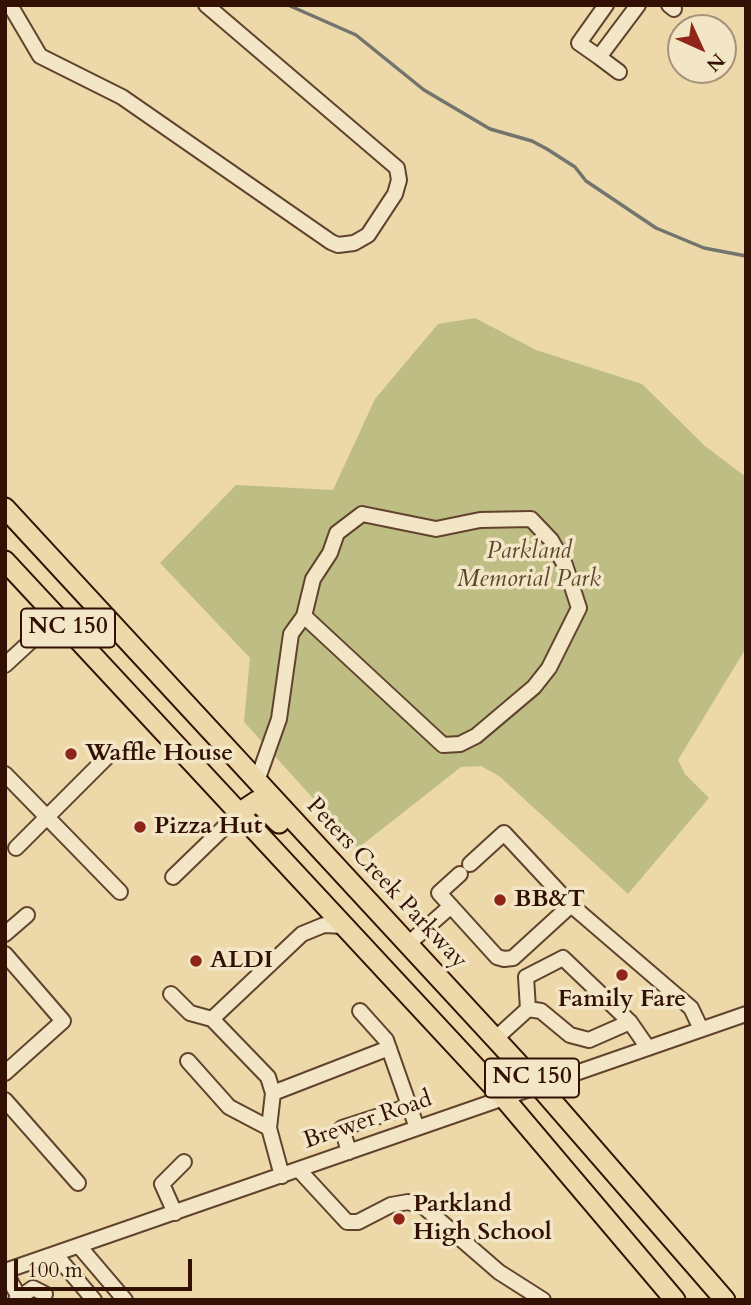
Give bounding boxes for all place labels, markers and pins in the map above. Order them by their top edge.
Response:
place label: Waffle House [85,740,233,768]
marker: Waffle House [63,746,79,762]
place label: Pizza Hut [154,813,262,841]
marker: Pizza Hut [132,819,148,835]
place label: BB&T [514,886,585,914]
marker: BB&T [492,892,508,908]
place label: ALDI [210,947,273,975]
marker: ALDI [188,953,204,969]
marker: Family Fare [614,967,630,983]
place label: Family Fare [558,986,686,1014]
place label: Parkland High School [413,1191,552,1247]
marker: Parkland High School [391,1211,407,1227]

